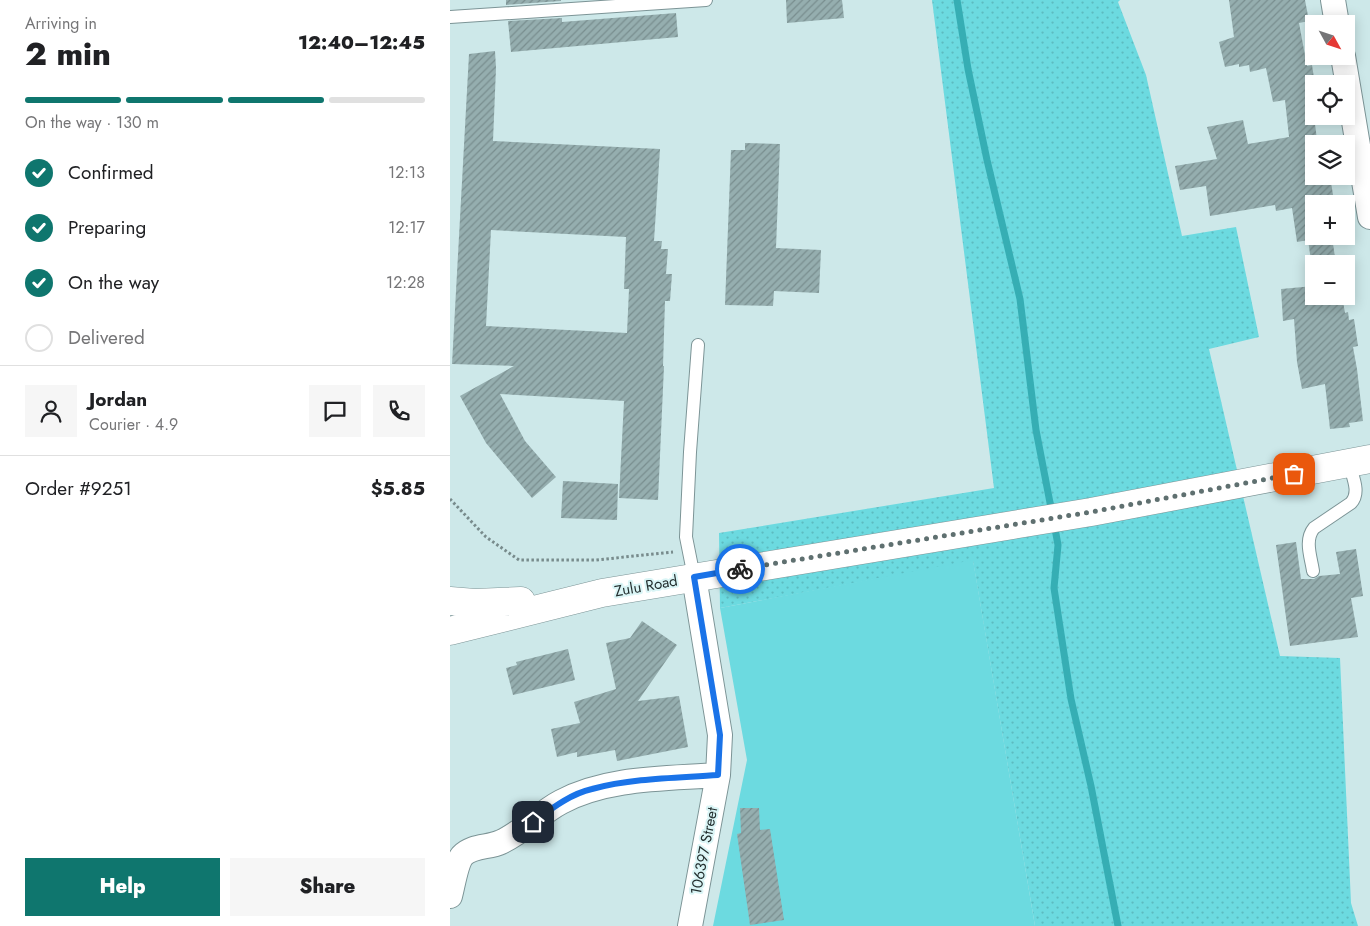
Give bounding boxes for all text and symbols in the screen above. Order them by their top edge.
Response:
text: Arriving in [25,12,97,35]
north arrow [1305,15,1355,65]
map controls [1305,15,1355,305]
text: 12:40–12:45 [298,29,425,56]
text: 2 min [25,31,111,77]
button: locate [1305,75,1355,125]
text: On the way · 130 m [25,111,159,134]
button: layers [1305,135,1355,185]
icon: check [25,159,53,187]
text: Confirmed [68,159,154,186]
text: 12:13 [388,161,425,184]
button: + [1305,195,1355,245]
icon: check [25,214,53,242]
text: Preparing [68,214,146,241]
text: 12:17 [388,216,425,239]
button: − [1305,255,1355,305]
icon: check [25,269,53,297]
text: On the way [68,269,159,296]
text: 12:28 [386,271,425,294]
text: Delivered [68,324,145,351]
button: person [25,385,77,437]
button: chat [309,385,361,437]
button: phone [373,385,425,437]
text: Jordan [89,386,147,413]
text: Courier · 4.9 [89,413,178,436]
pin [1273,453,1315,495]
icon: bag [1280,460,1308,488]
text: Order #9251 [25,475,132,502]
text: $5.85 [371,475,425,502]
courier [715,544,765,594]
icon: bike [726,555,754,583]
street label: Zulu Road [613,570,679,602]
pin [512,801,554,843]
street label: 106397 Street [685,805,723,897]
icon: home [519,808,547,836]
button: Help [25,858,220,916]
button: Share [230,858,425,916]

